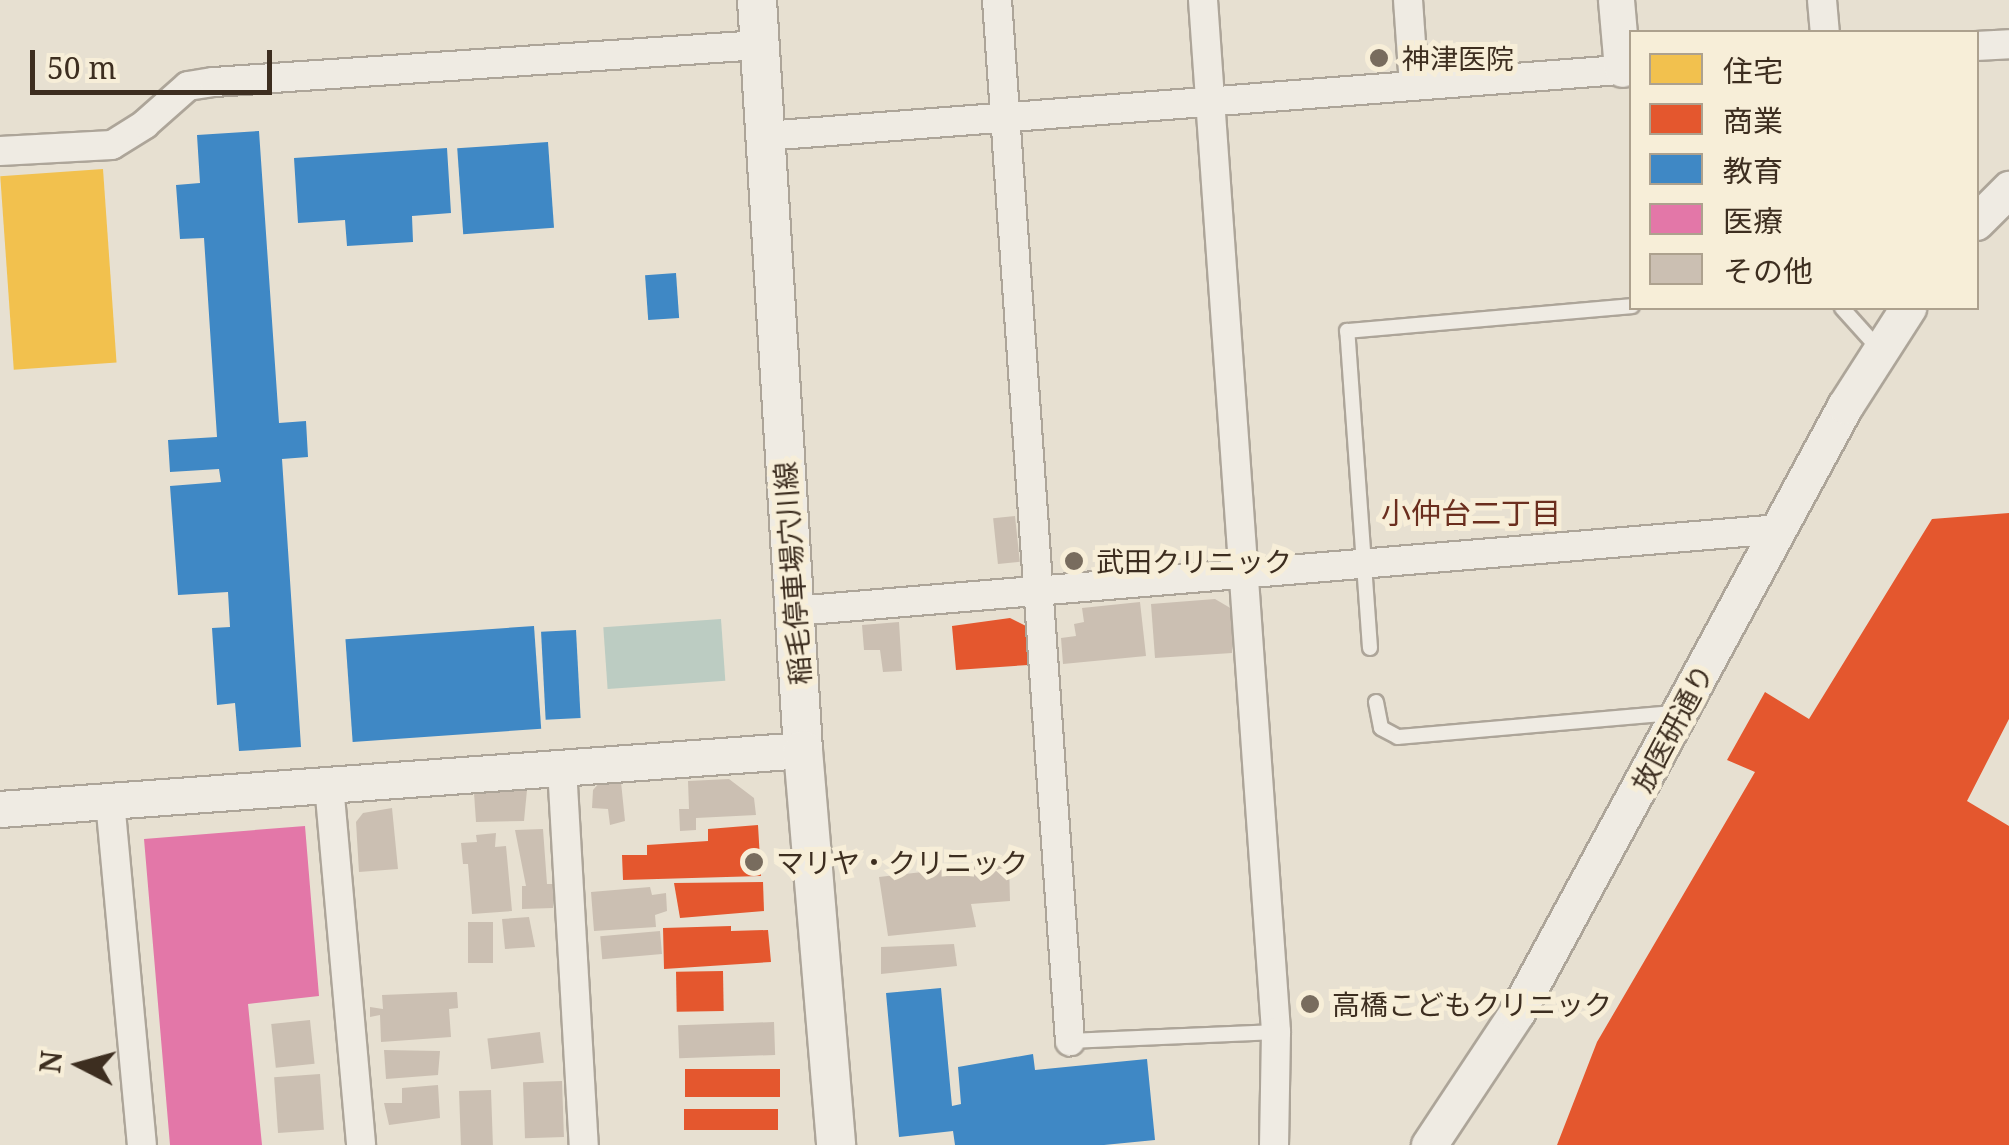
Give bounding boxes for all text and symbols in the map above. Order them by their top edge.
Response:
scale bar [35,30,278,92]
legend [1629,30,1979,310]
place label: 神津医院 [1402,41,1514,75]
marker: 神津医院 [1366,45,1392,71]
text: 50 m [47,47,117,88]
text: 住宅 [1723,50,1783,91]
text: 商業 [1723,100,1783,141]
text: 教育 [1723,150,1783,191]
text: 医療 [1723,200,1783,241]
text: その他 [1723,250,1813,291]
street label: 稲毛停車場穴川線 [767,460,817,686]
district label: 小仲台二丁目 [1381,495,1561,531]
place label: 武田クリニック [1096,544,1292,578]
marker: 武田クリニック [1061,548,1087,574]
street label: 放医研通り [1624,658,1720,798]
place label: マリヤ・クリニック [776,845,1028,879]
marker: マリヤ・クリニック [741,849,767,875]
place label: 高橋こどもクリニック [1332,987,1612,1021]
marker: 高橋こどもクリニック [1297,991,1323,1017]
north arrow [30,1015,130,1115]
text: N [30,1049,70,1075]

